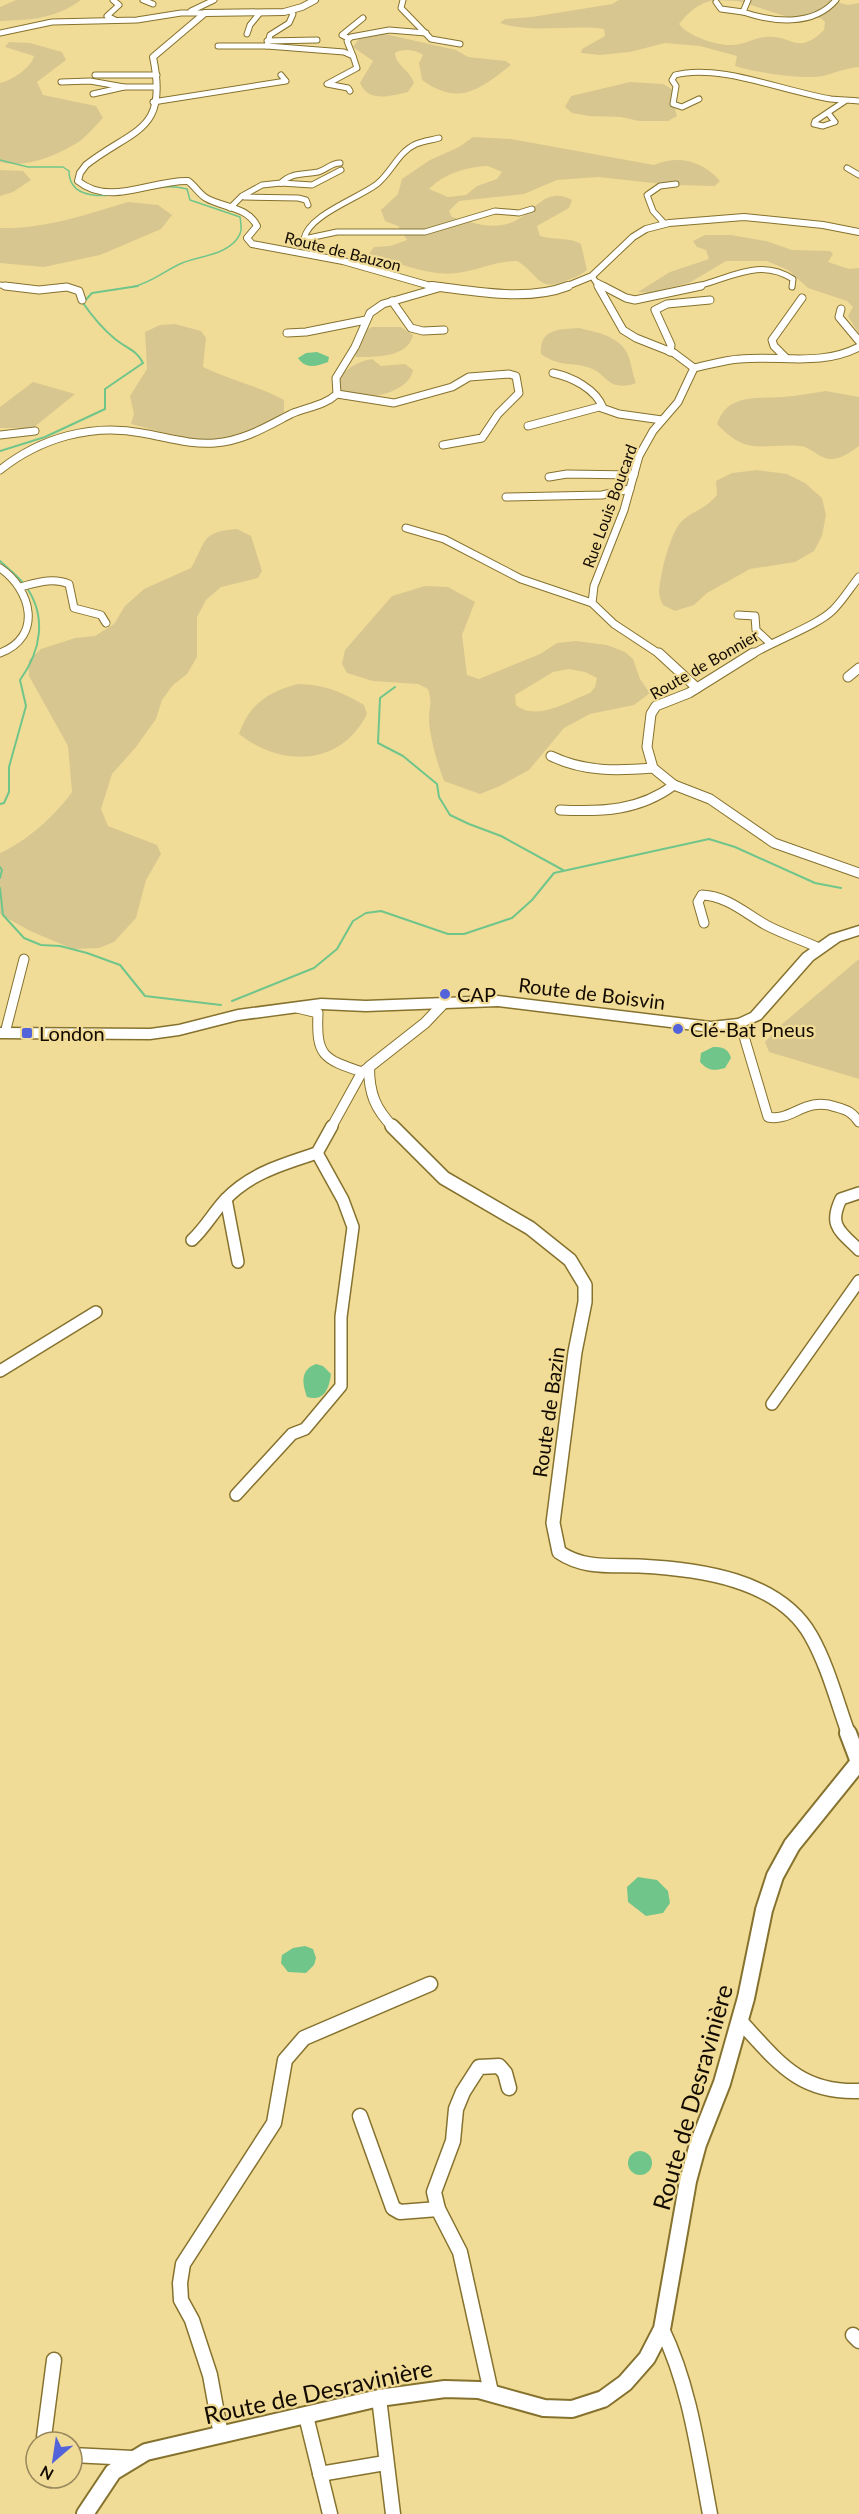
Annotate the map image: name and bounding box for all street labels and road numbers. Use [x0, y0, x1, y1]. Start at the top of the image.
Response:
street label: Route de Bauzon [283, 227, 403, 275]
street label: Rue Louis Boucard [578, 442, 640, 570]
street label: Route de Bonnier [646, 625, 762, 703]
street label: Route de Boisvin [517, 972, 667, 1014]
street label: Route de Bazin [527, 1345, 569, 1479]
street label: Route de Desravinière [646, 1981, 738, 2213]
street label: Route de Desravinière [201, 2353, 435, 2429]

